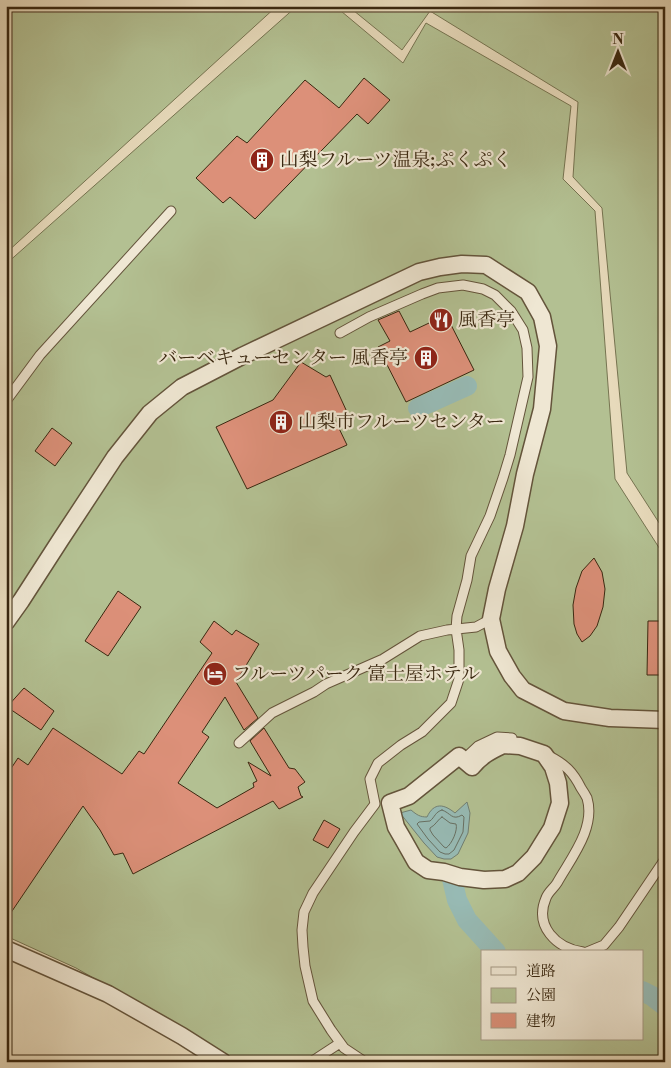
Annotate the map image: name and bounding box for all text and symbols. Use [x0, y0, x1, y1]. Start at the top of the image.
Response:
north arrow [594, 28, 644, 78]
text: N [612, 31, 624, 49]
building icon: 山梨フルーツ温泉;ぷくぷく [249, 147, 275, 173]
place label: 山梨フルーツ温泉;ぷくぷく [280, 148, 512, 172]
restaurant icon: 風香亭 [428, 307, 454, 333]
place label: 風香亭 [458, 308, 515, 332]
building icon: バーベキューセンター 風香亭 [413, 345, 439, 371]
place label: バーベキューセンター 風香亭 [158, 346, 408, 370]
building icon: 山梨市フルーツセンター [268, 409, 294, 435]
place label: 山梨市フルーツセンター [298, 410, 505, 434]
hotel icon: フルーツパーク 富士屋ホテル [202, 661, 228, 687]
place label: フルーツパーク 富士屋ホテル [232, 662, 480, 686]
legend [481, 950, 644, 1040]
text: 道路 [526, 962, 556, 981]
text: 公園 [526, 986, 556, 1005]
text: 建物 [526, 1012, 556, 1031]

